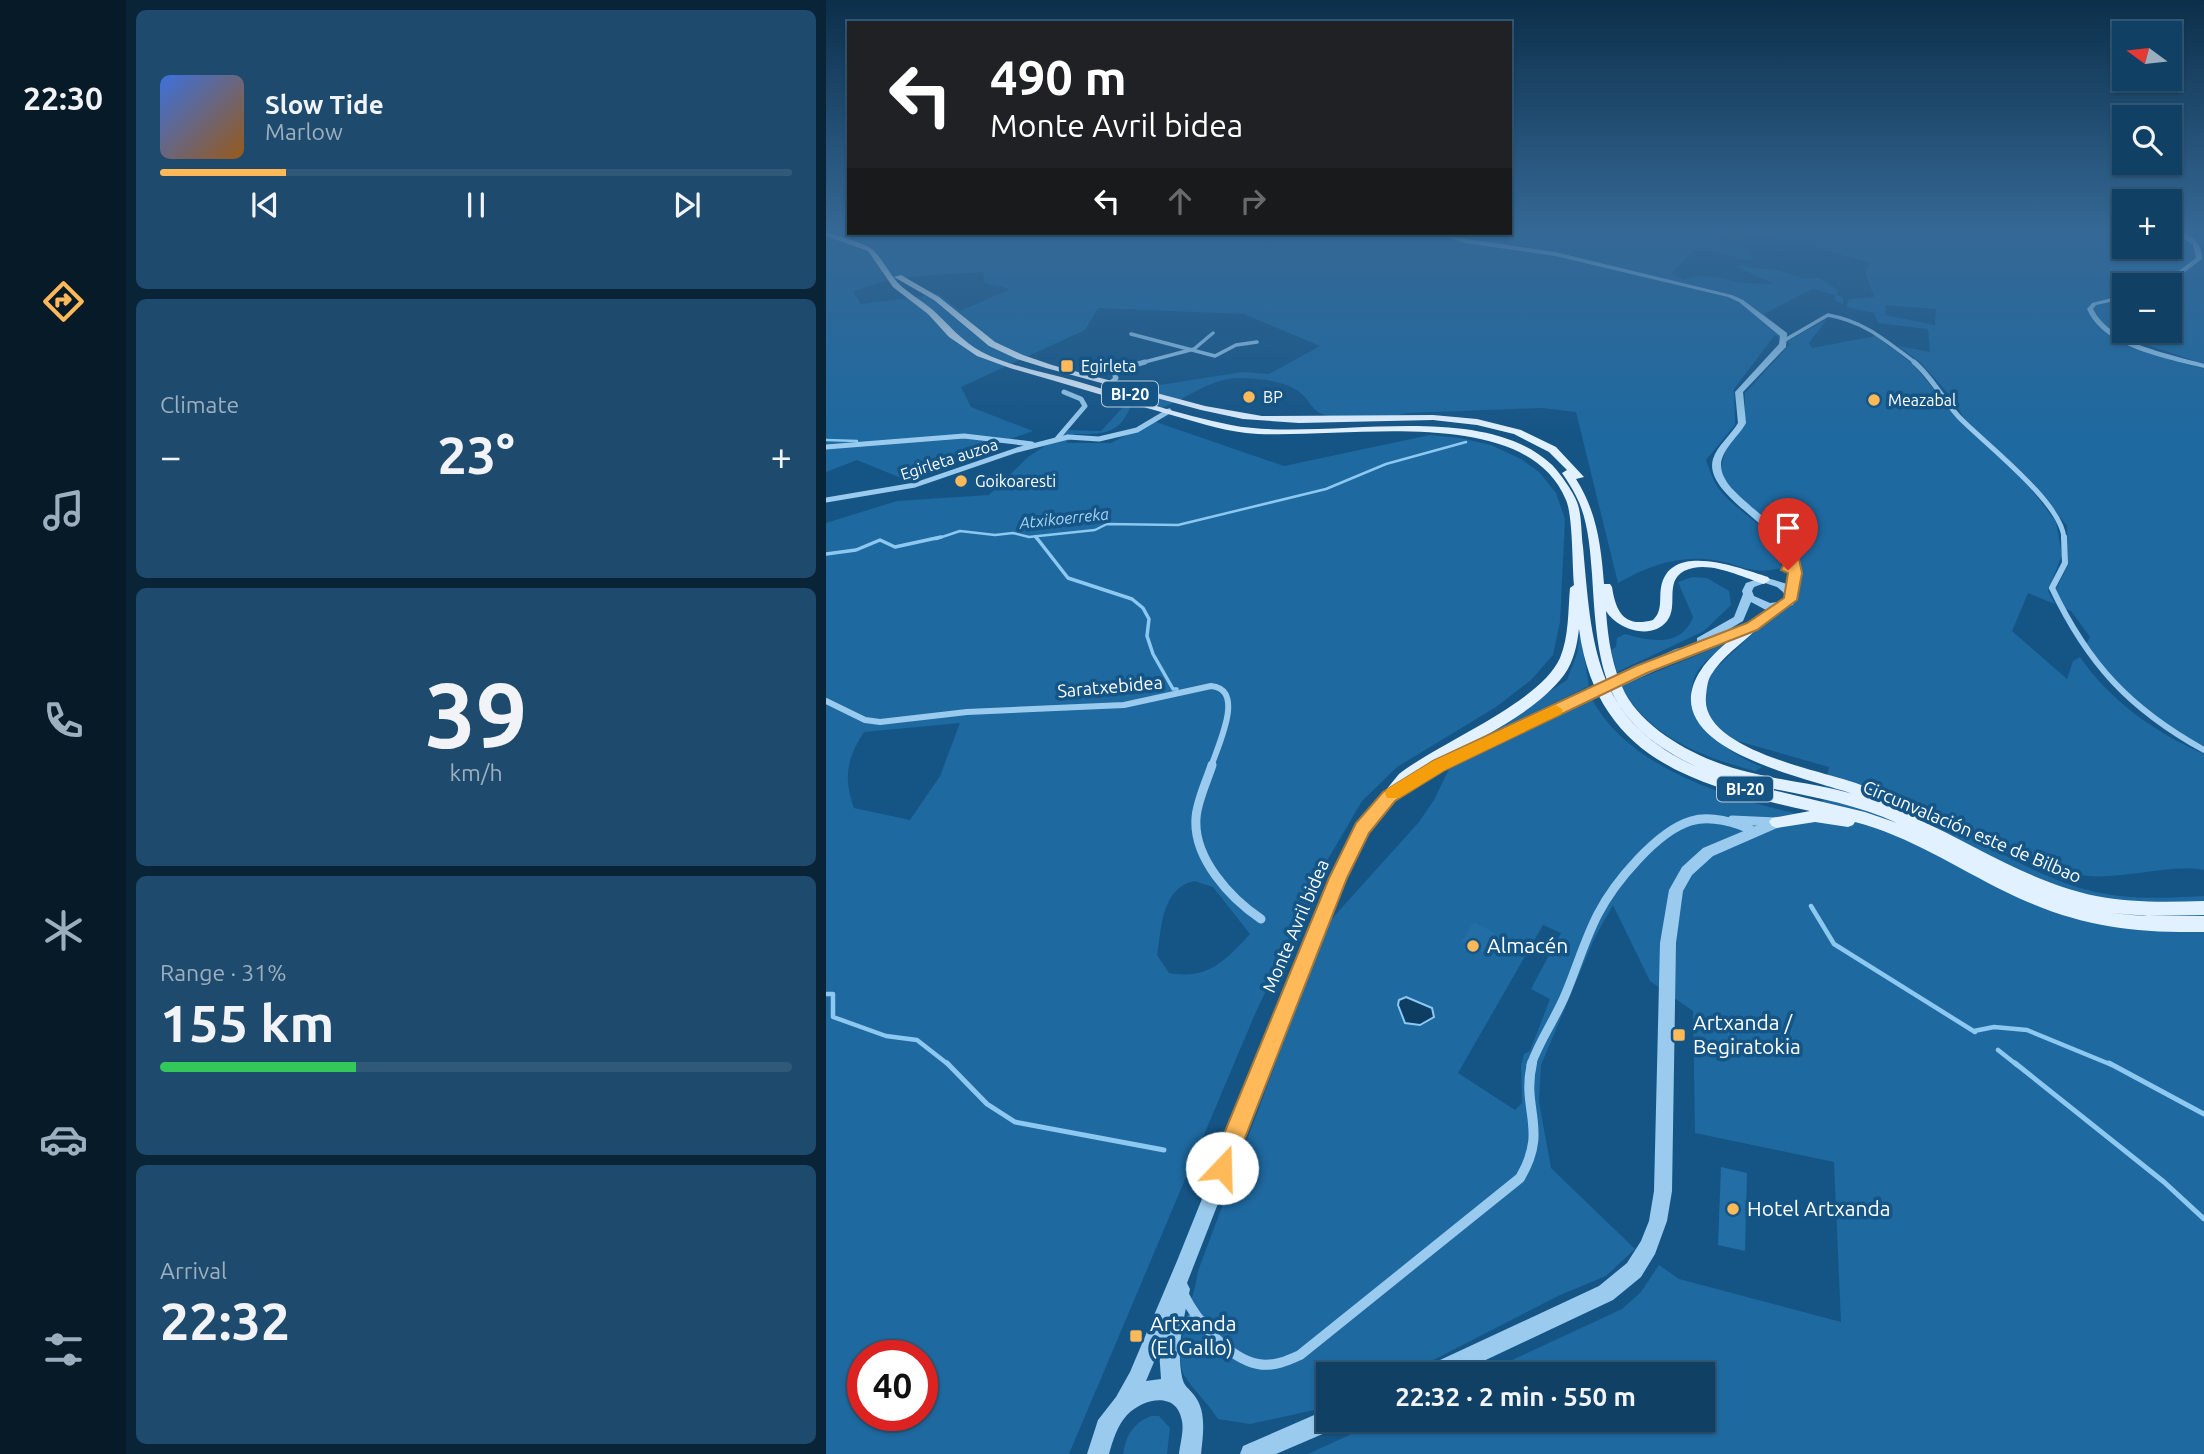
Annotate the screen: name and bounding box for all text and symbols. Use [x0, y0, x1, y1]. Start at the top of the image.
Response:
north arrow [2112, 21, 2182, 91]
map controls [2112, 21, 2182, 343]
icon: left [875, 49, 966, 140]
text: 490 m [990, 49, 1127, 104]
text: 22:30 [23, 80, 103, 116]
text: Slow Tide [265, 90, 384, 119]
button: search [2112, 105, 2182, 175]
text: Monte Avril bidea [990, 107, 1243, 143]
text: Marlow [265, 119, 343, 144]
icon: left [1088, 182, 1126, 220]
icon: ahead [1161, 182, 1199, 220]
icon: right [1234, 182, 1272, 220]
icon: previous [246, 186, 284, 224]
icon: pause [457, 186, 495, 224]
icon: next [668, 186, 706, 224]
button: + [2112, 189, 2182, 259]
button: − [2112, 273, 2182, 343]
icon: directions [39, 277, 88, 326]
place label: Egirleta [1081, 357, 1136, 375]
marker: Egirleta [1059, 358, 1075, 374]
road number: BI-20 [1102, 382, 1158, 406]
place label: BP [1263, 388, 1283, 406]
marker: BP [1241, 389, 1257, 405]
place label: Meazabal [1888, 391, 1956, 409]
text: Climate [160, 392, 239, 417]
marker: Meazabal [1866, 392, 1882, 408]
text: 23° [437, 426, 515, 484]
text: − [160, 435, 181, 477]
text: + [771, 435, 792, 477]
street label: Egirleta auzoa [898, 435, 1000, 483]
place label: Goikoaresti [975, 472, 1056, 490]
marker: Goikoaresti [953, 473, 969, 489]
icon: music [39, 486, 88, 535]
pin [1758, 498, 1818, 570]
water label: Atxikoerreka [1017, 504, 1110, 532]
icon: arrive [1769, 509, 1807, 547]
text: 39 [425, 663, 527, 765]
street label: Saratxebidea [1056, 671, 1163, 701]
icon: phone [39, 696, 88, 745]
text: km/h [449, 760, 503, 785]
road number: BI-20 [1717, 776, 1773, 802]
street label: Circunvalación este de Bilbao [1860, 776, 2084, 886]
street label: Monte Avril bidea [1258, 856, 1332, 995]
icon: climate [39, 906, 88, 955]
place label: Almacén [1487, 933, 1568, 957]
marker: Almacén [1465, 938, 1481, 954]
text: Range · 31% [160, 960, 287, 985]
text: 155 km [160, 994, 334, 1052]
place label: Artxanda / Begiratokia [1693, 1010, 1801, 1058]
marker: Artxanda / Begiratokia [1671, 1027, 1687, 1043]
icon: car [39, 1115, 88, 1164]
position arrow [1185, 1131, 1259, 1205]
place label: Hotel Artxanda [1747, 1196, 1891, 1220]
marker: Hotel Artxanda [1725, 1201, 1741, 1217]
text: Arrival [160, 1258, 227, 1283]
text: 22:32 [160, 1292, 290, 1350]
place label: Artxanda (El Gallo) [1150, 1311, 1237, 1359]
icon: filters [39, 1325, 88, 1374]
marker: Artxanda (El Gallo) [1128, 1328, 1144, 1344]
speed limit sign: 40 [847, 1340, 938, 1431]
text: 22:32 · 2 min · 550 m [1395, 1382, 1636, 1411]

